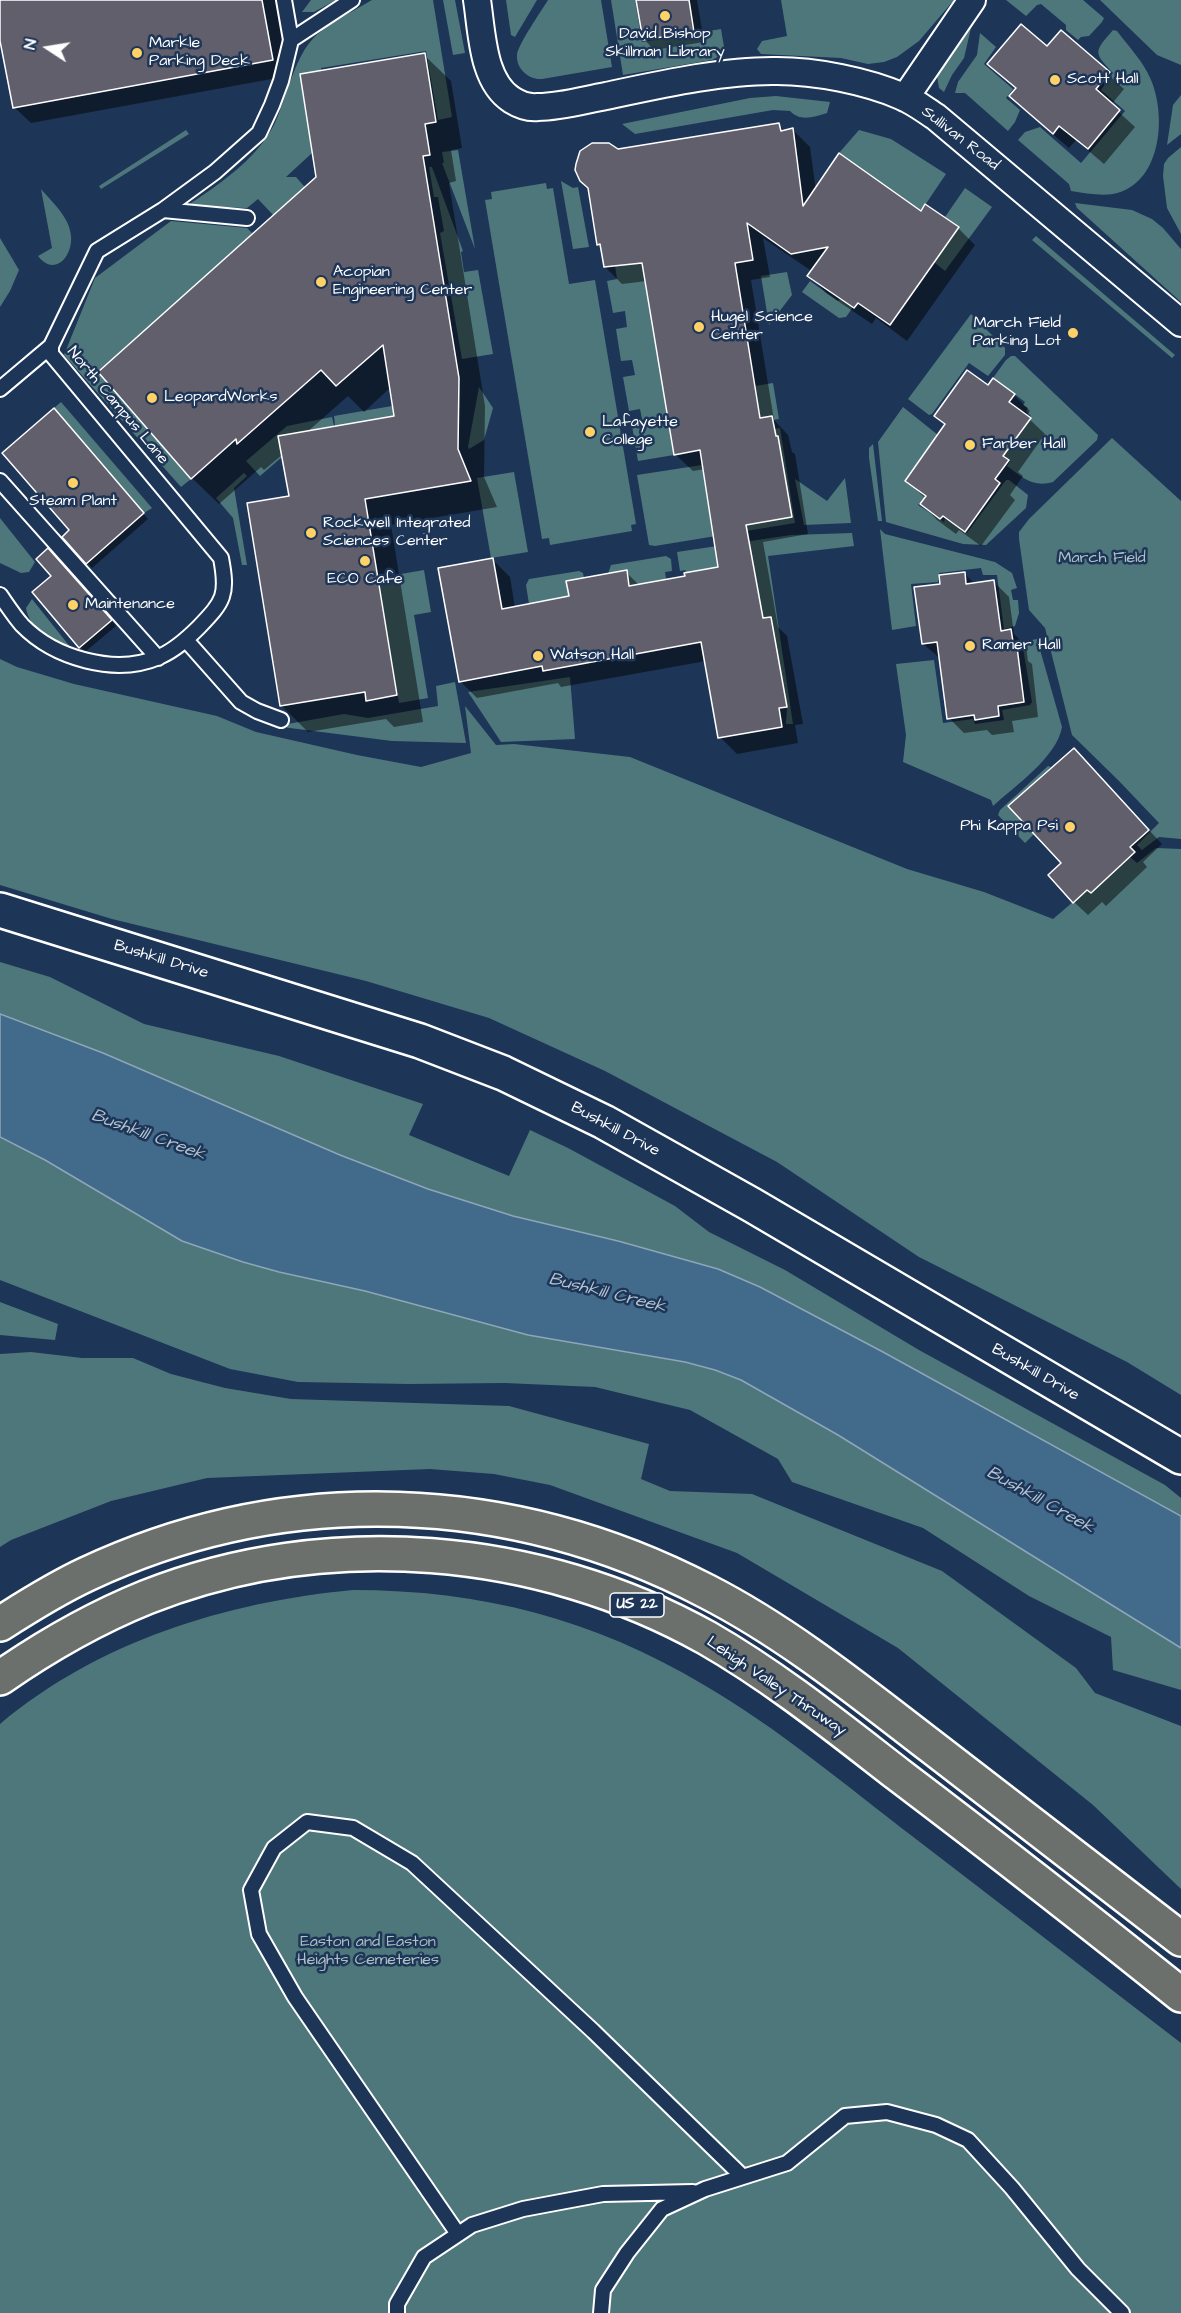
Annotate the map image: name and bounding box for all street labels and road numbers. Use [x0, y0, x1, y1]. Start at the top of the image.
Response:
street label: Sullivan Road [917, 103, 1003, 175]
street label: North Campus Lane [62, 343, 172, 469]
street label: Bushkill Drive [111, 937, 211, 983]
street label: Bushkill Drive [567, 1099, 663, 1161]
street label: Bushkill Drive [988, 1340, 1082, 1406]
road number: US 22 [610, 1593, 664, 1617]
street label: Lehigh Valley Thruway [702, 1633, 850, 1741]

